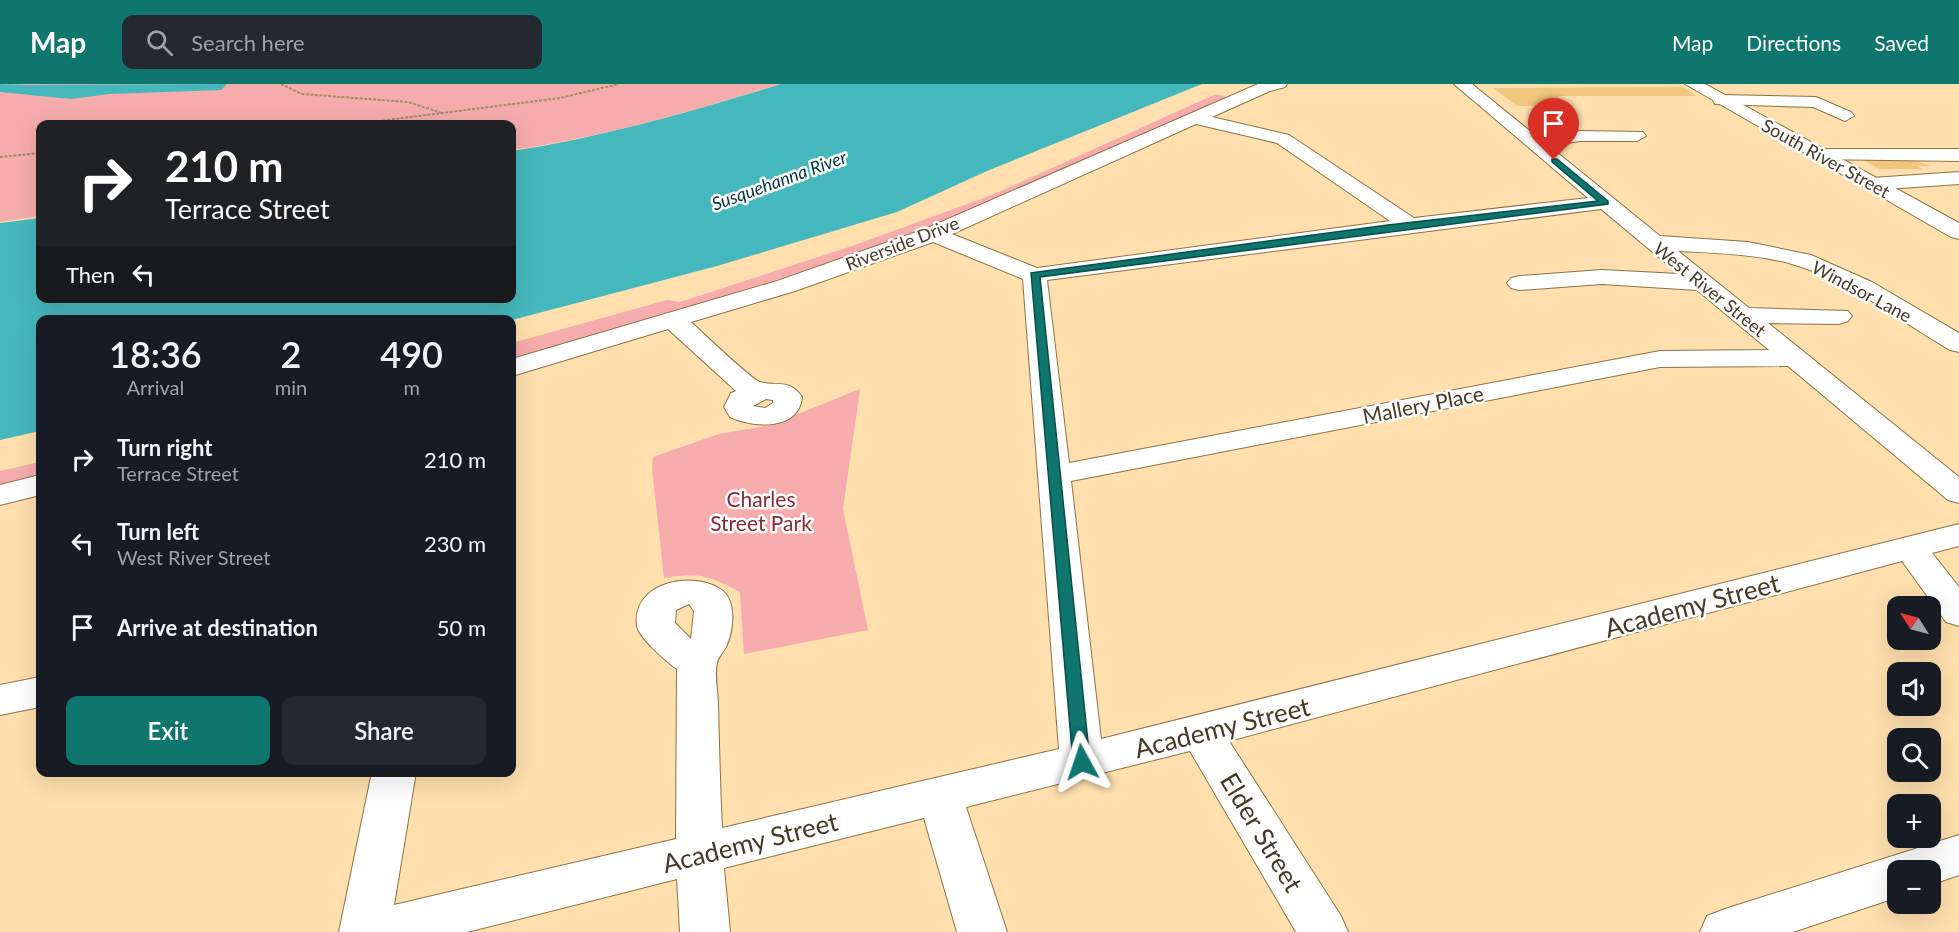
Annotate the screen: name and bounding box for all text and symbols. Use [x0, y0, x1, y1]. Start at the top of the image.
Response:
search box [122, 15, 542, 69]
text: Map [30, 25, 86, 59]
icon: search [143, 26, 176, 59]
text: Search here [191, 29, 305, 56]
text: Map [1672, 30, 1713, 55]
text: Directions [1746, 30, 1841, 55]
text: Saved [1874, 30, 1929, 55]
pin [1528, 98, 1579, 160]
icon: arrive [1537, 107, 1570, 140]
street label: South River Street [1758, 114, 1894, 203]
text: 210 m [165, 141, 283, 191]
icon: right [66, 144, 144, 222]
water label: Susquehanna River [709, 145, 850, 215]
text: Terrace Street [165, 192, 330, 225]
street label: Riverside Drive [842, 211, 962, 275]
street label: West River Street [1649, 237, 1771, 341]
street label: Windsor Lane [1808, 256, 1916, 326]
icon: left [127, 258, 160, 291]
text: Then [66, 261, 115, 288]
text: 18:36 [109, 332, 202, 376]
text: 2 [281, 332, 301, 376]
text: 490 [380, 332, 443, 376]
text: Arrival [127, 375, 184, 399]
text: min [275, 375, 307, 399]
text: m [403, 375, 420, 399]
street label: Mallery Place [1360, 380, 1486, 428]
text: Turn right [117, 434, 212, 461]
icon: right [66, 443, 99, 476]
text: 210 m [424, 446, 486, 473]
text: Terrace Street [117, 461, 239, 485]
park label: Charles Street Park [710, 486, 812, 535]
text: Turn left [117, 518, 199, 545]
icon: left [66, 527, 99, 560]
text: 230 m [424, 530, 486, 557]
text: West River Street [117, 545, 271, 569]
street label: Academy Street [1601, 566, 1784, 644]
north arrow [1887, 596, 1941, 650]
map controls [1887, 596, 1941, 914]
icon: arrive [66, 611, 99, 644]
text: Arrive at destination [117, 614, 318, 641]
text: 50 m [437, 614, 486, 641]
button: sound [1887, 662, 1941, 716]
street label: Academy Street [1131, 690, 1314, 764]
button: Exit [66, 696, 270, 765]
button: Share [282, 696, 486, 765]
button: search [1887, 728, 1941, 782]
position arrow [1050, 730, 1114, 794]
street label: Elder Street [1214, 767, 1310, 898]
button: + [1887, 794, 1941, 848]
street label: Academy Street [659, 805, 842, 879]
button: − [1887, 860, 1941, 914]

